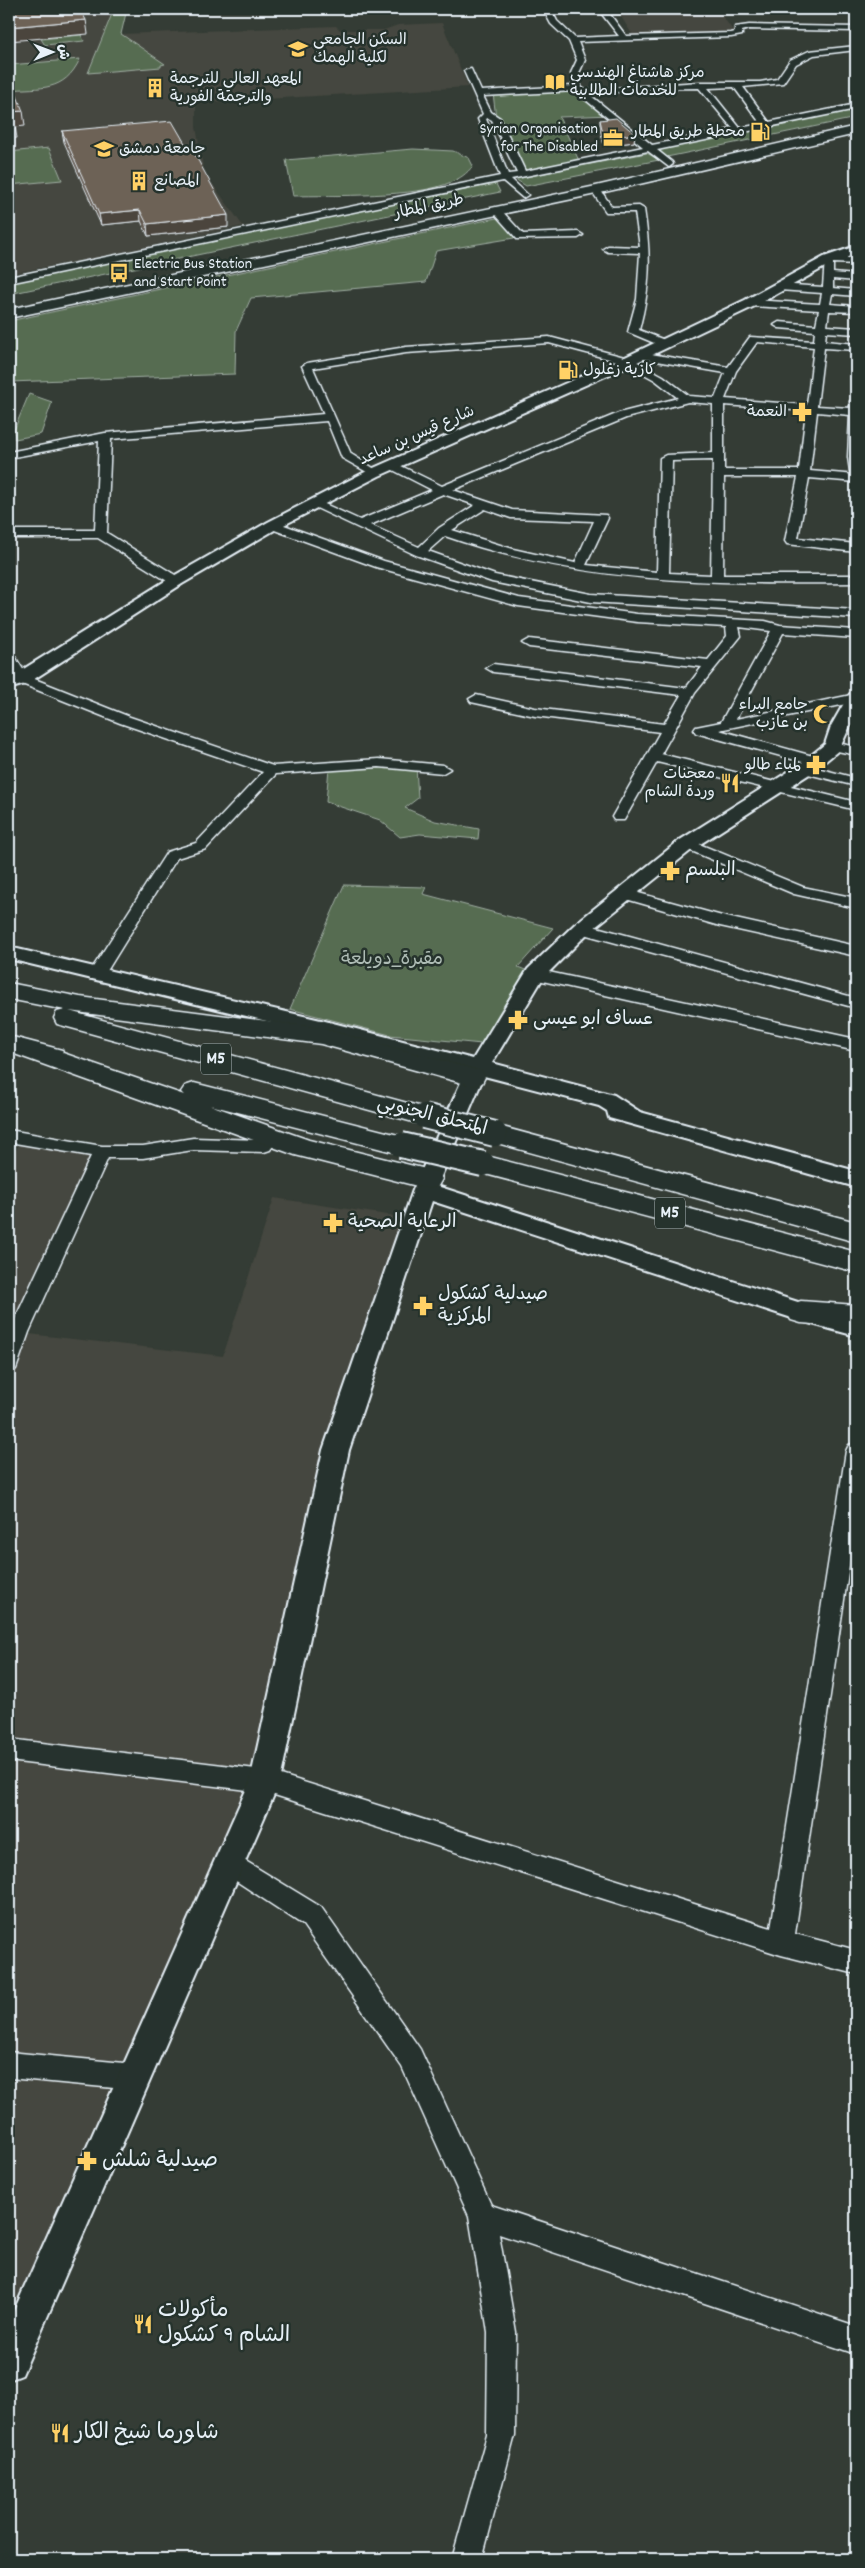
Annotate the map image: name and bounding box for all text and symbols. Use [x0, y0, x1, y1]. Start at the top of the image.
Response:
north arrow [28, 28, 78, 78]
place label: السكن الجامعي لكلية الهمك [313, 29, 407, 70]
school or university icon: السكن الجامعي لكلية الهمك [287, 38, 309, 60]
text: ش [53, 44, 73, 60]
place label: مركز هاشتاغ الهندسي للخدمات الطلابية [570, 62, 705, 103]
place label: المعهد العالي للترجمة والترجمة الفورية [170, 68, 302, 109]
library icon: مركز هاشتاغ الهندسي للخدمات الطلابية [544, 71, 566, 93]
building icon: المعهد العالي للترجمة والترجمة الفورية [144, 77, 166, 99]
place label: Syrian Organisation for The Disabled [480, 118, 598, 159]
place label: محطة طريق المطار [630, 121, 745, 144]
fuel station icon: محطة طريق المطار [749, 121, 771, 143]
office icon: Syrian Organisation for The Disabled [602, 127, 624, 149]
school or university icon: جامعة دمشق [93, 138, 115, 160]
place label: جامعة دمشق [119, 138, 206, 161]
building icon: المصانع [128, 170, 150, 192]
place label: المصانع [154, 170, 199, 193]
street label: طريق المطار [390, 188, 466, 226]
place label: Electric Bus Station and Start Point [134, 253, 252, 294]
bus stop icon: Electric Bus Station and Start Point [108, 262, 130, 284]
fuel station icon: كازية زغلول [557, 359, 579, 381]
place label: كازية زغلول [583, 359, 656, 382]
street label: شارع قيس بن ساعد [355, 400, 479, 472]
place label: النعمة [747, 401, 787, 424]
pharmacy icon: النعمة [791, 401, 813, 423]
place label: جامع البراء بن عازب [739, 694, 808, 735]
mosque icon: جامع البراء بن عازب [812, 703, 834, 725]
place label: لمياء طالو [744, 754, 801, 777]
pharmacy icon: لمياء طالو [805, 754, 827, 776]
place label: معجنات وردة الشام [645, 763, 715, 804]
restaurant icon: معجنات وردة الشام [719, 772, 741, 794]
place label: البلسم [685, 858, 736, 885]
pharmacy icon: البلسم [659, 860, 681, 882]
park label: مقبرة_دويلعة [341, 947, 443, 974]
place label: عساف ابو عيسى [533, 1007, 653, 1034]
pharmacy icon: عساف ابو عيسى [507, 1009, 529, 1031]
road number: M5 [201, 1044, 231, 1074]
street label: المتحلق الجنوبي [374, 1090, 490, 1144]
road number: M5 [655, 1198, 685, 1228]
place label: الرعاية الصحية [348, 1210, 457, 1237]
pharmacy icon: الرعاية الصحية [322, 1212, 344, 1234]
place label: صيدلية كشكول المركزية [438, 1282, 548, 1331]
pharmacy icon: صيدلية كشكول المركزية [412, 1295, 434, 1317]
place label: صيدلية شلش [102, 2146, 218, 2177]
pharmacy icon: صيدلية شلش [76, 2150, 98, 2172]
place label: مأكولات الشام 9 كشكول [158, 2295, 290, 2352]
restaurant icon: مأكولات الشام 9 كشكول [132, 2313, 154, 2335]
place label: شاورما شيخ الكار [73, 2418, 219, 2449]
restaurant icon: شاورما شيخ الكار [49, 2422, 71, 2444]

